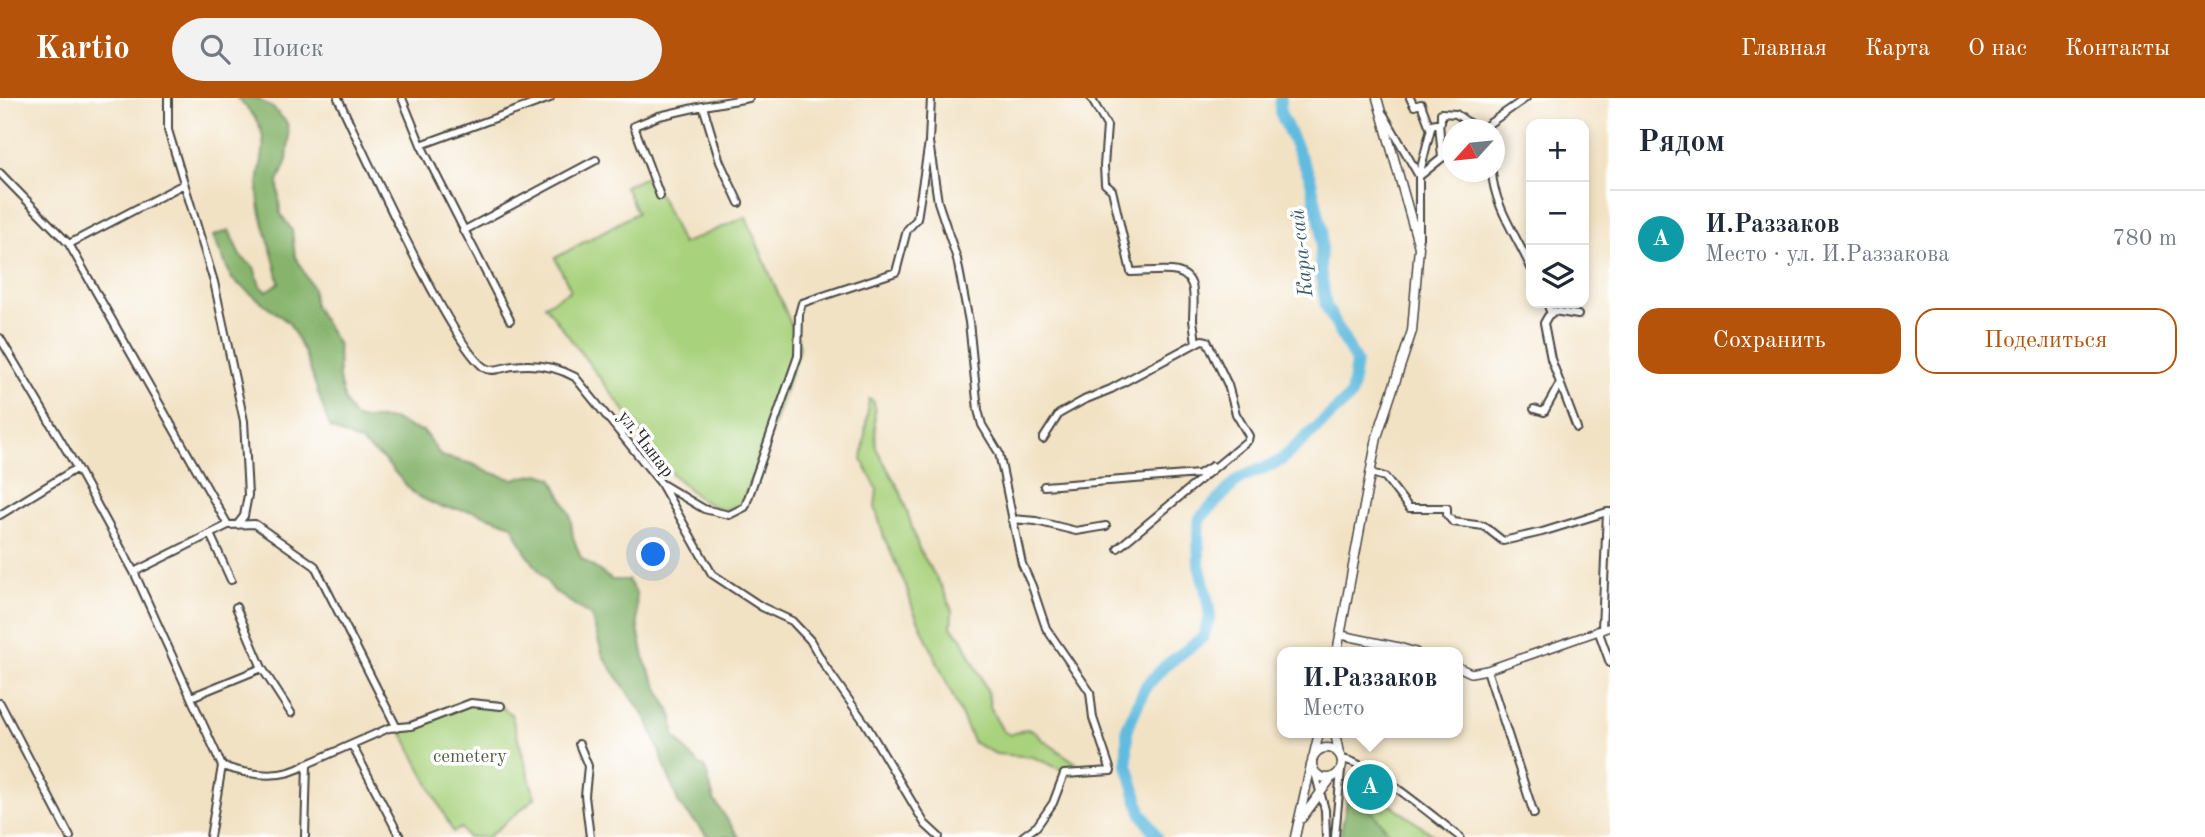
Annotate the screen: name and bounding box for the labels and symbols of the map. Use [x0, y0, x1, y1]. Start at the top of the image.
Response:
north arrow [1442, 119, 1505, 182]
water label: Кара-сай [1287, 208, 1318, 299]
street label: ул.Чынар [613, 408, 677, 482]
your location [636, 537, 670, 571]
park label: cemetery [433, 748, 507, 767]
pin: A [1347, 761, 1393, 813]

